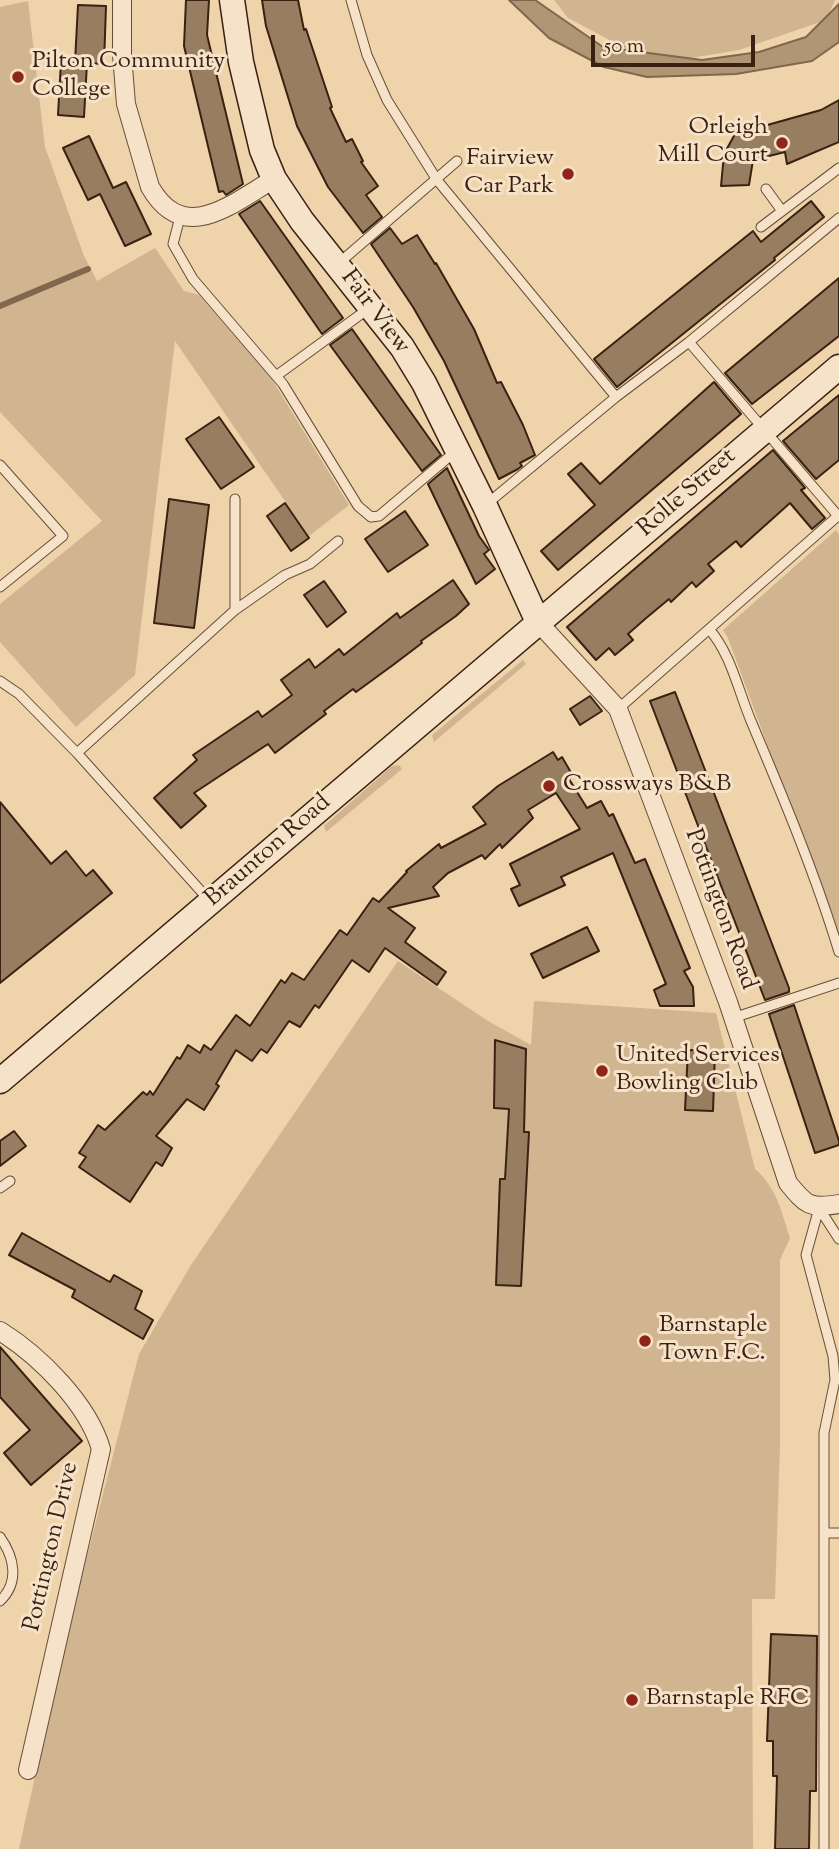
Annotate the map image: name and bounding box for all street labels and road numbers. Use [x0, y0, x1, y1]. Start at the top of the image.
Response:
street label: Fair View [333, 265, 415, 361]
street label: Rolle Street [633, 443, 743, 545]
street label: Braunton Road [200, 790, 338, 914]
street label: Pottington Road [677, 826, 761, 994]
street label: Pottington Drive [20, 1460, 86, 1634]

